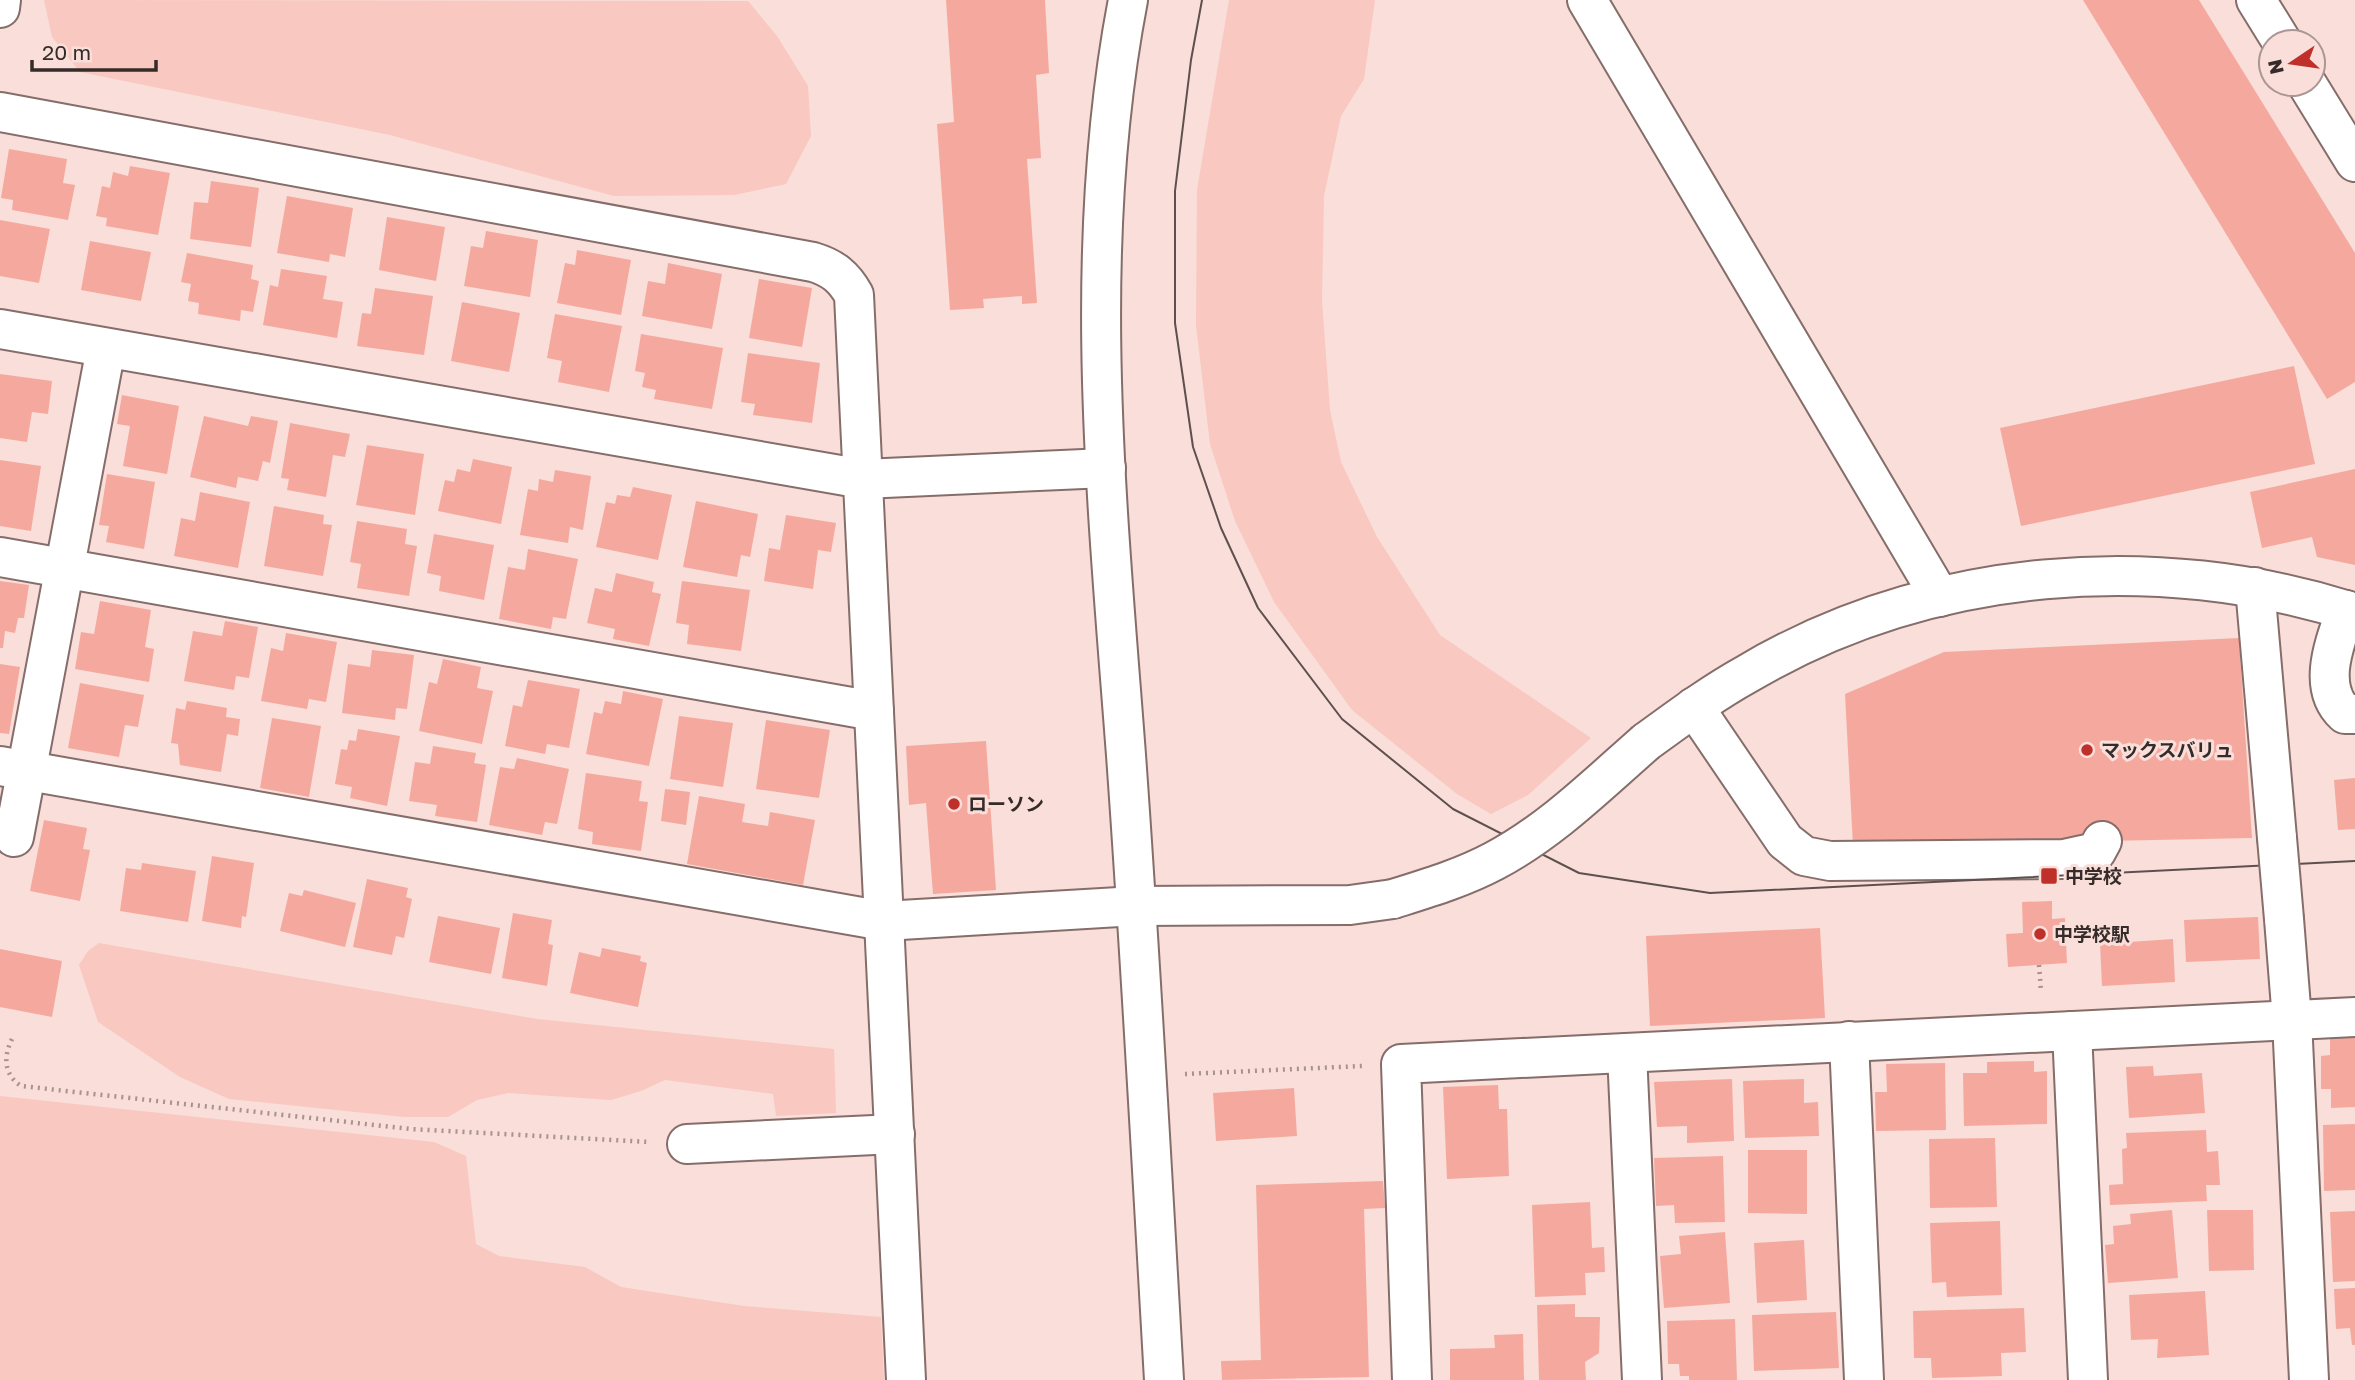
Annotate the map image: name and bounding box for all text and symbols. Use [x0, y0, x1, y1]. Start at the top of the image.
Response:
scale bar [32, 28, 156, 72]
north arrow [2257, 28, 2327, 98]
text: 20 m [42, 39, 91, 65]
text: N [2262, 57, 2288, 77]
place label: マックスバリュ [2101, 738, 2233, 761]
marker: マックスバリュ [2079, 742, 2095, 758]
place label: ローソン [968, 792, 1044, 815]
marker: ローソン [946, 796, 962, 812]
place label: 中学校 [2065, 864, 2122, 887]
marker: 中学校 [2039, 866, 2059, 886]
place label: 中学校駅 [2054, 922, 2130, 945]
marker: 中学校駅 [2032, 926, 2048, 942]

